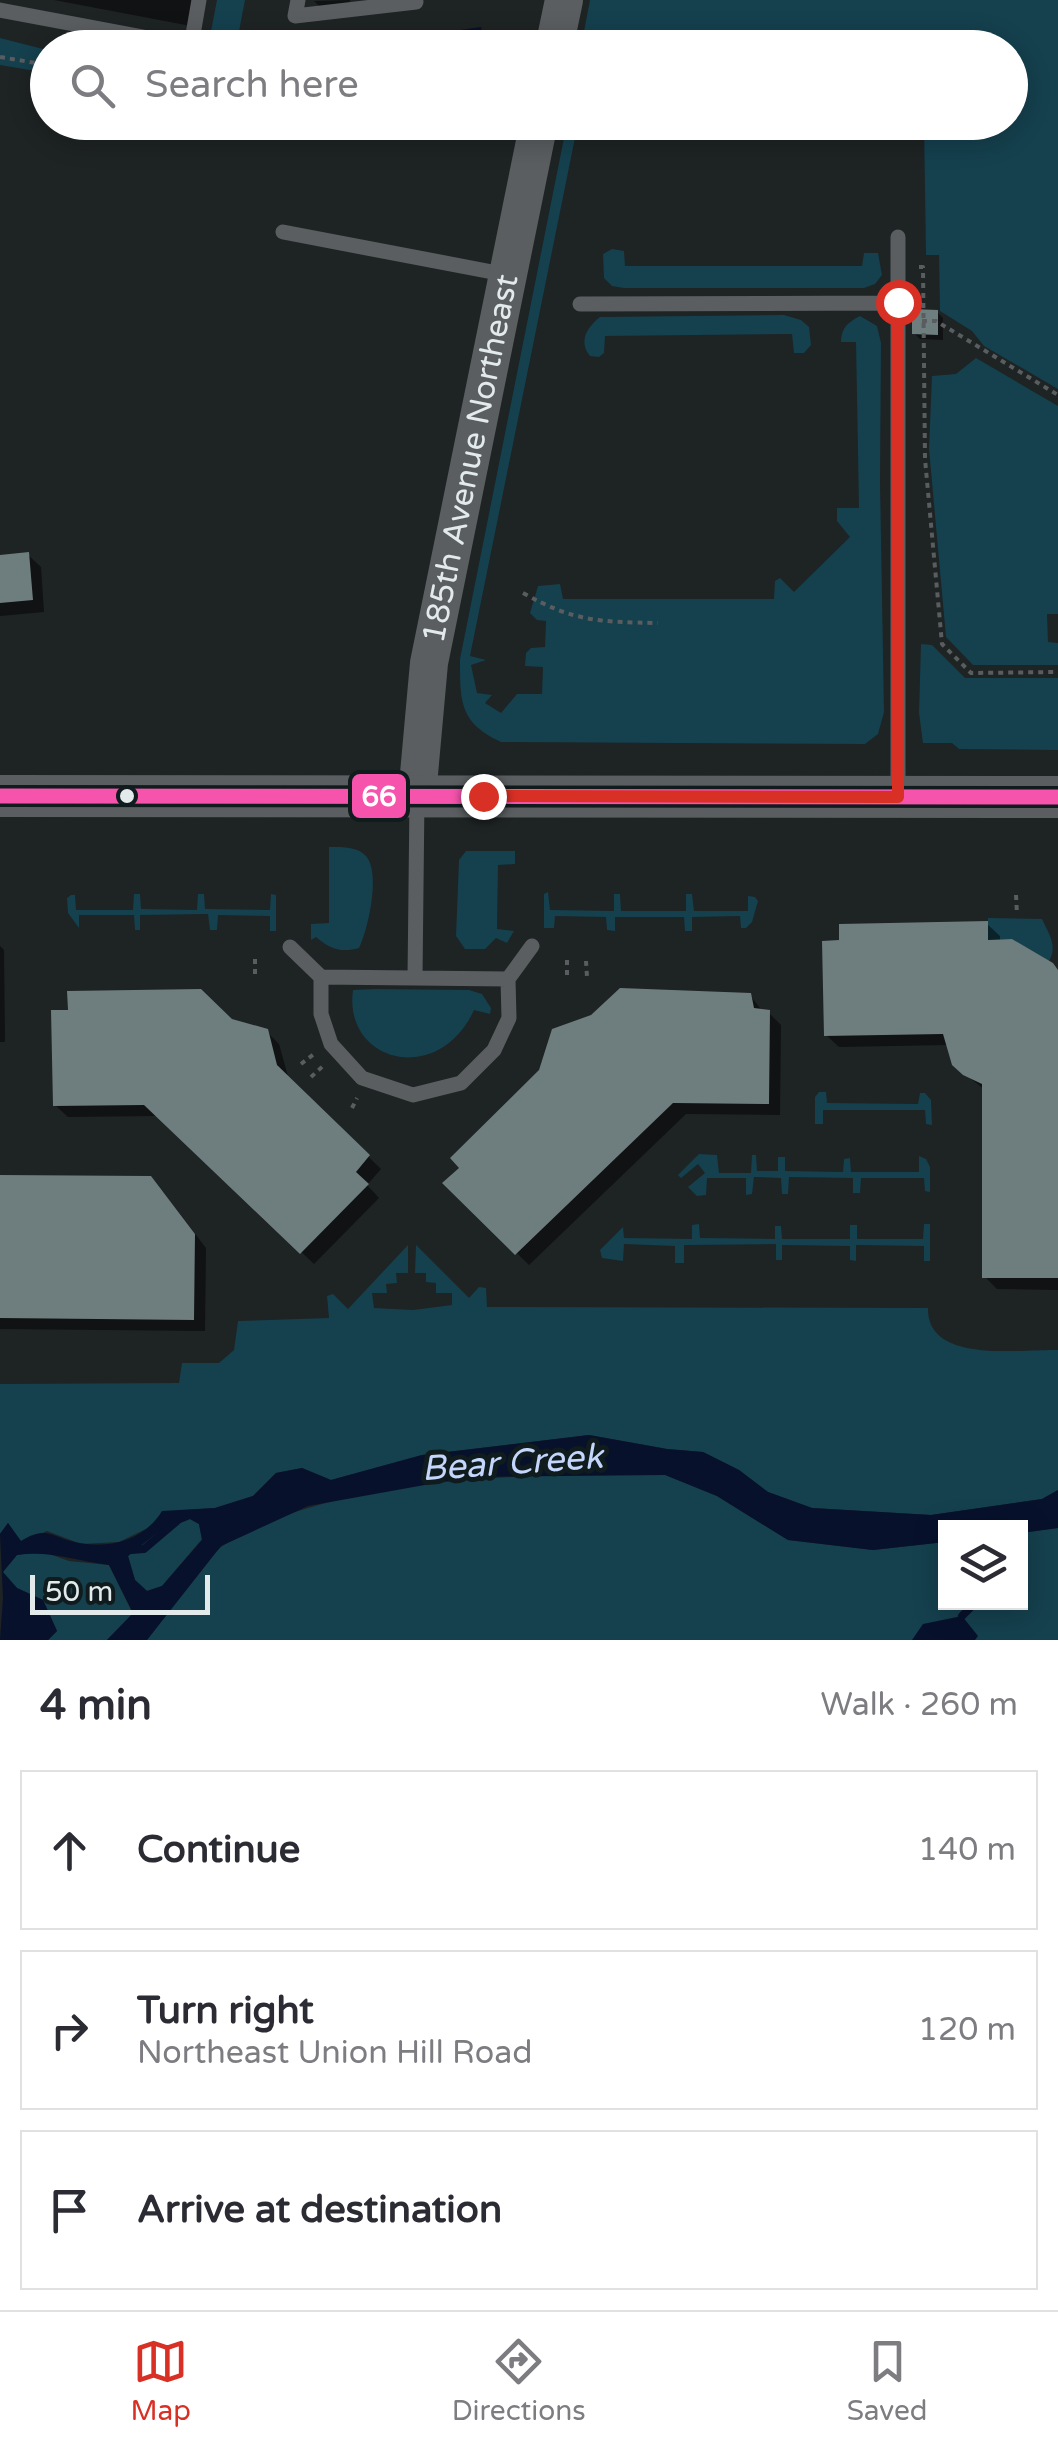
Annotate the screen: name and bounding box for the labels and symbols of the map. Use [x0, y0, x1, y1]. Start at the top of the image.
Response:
street label: 185th Avenue Northeast [414, 271, 527, 647]
route start [876, 280, 922, 326]
line badge: 66 [350, 772, 408, 820]
route end [461, 774, 507, 820]
text: 66 [361, 780, 397, 814]
unlabelled marker [117, 786, 137, 806]
water label: Bear Creek [420, 1436, 607, 1490]
scale bar [30, 1570, 210, 1614]

